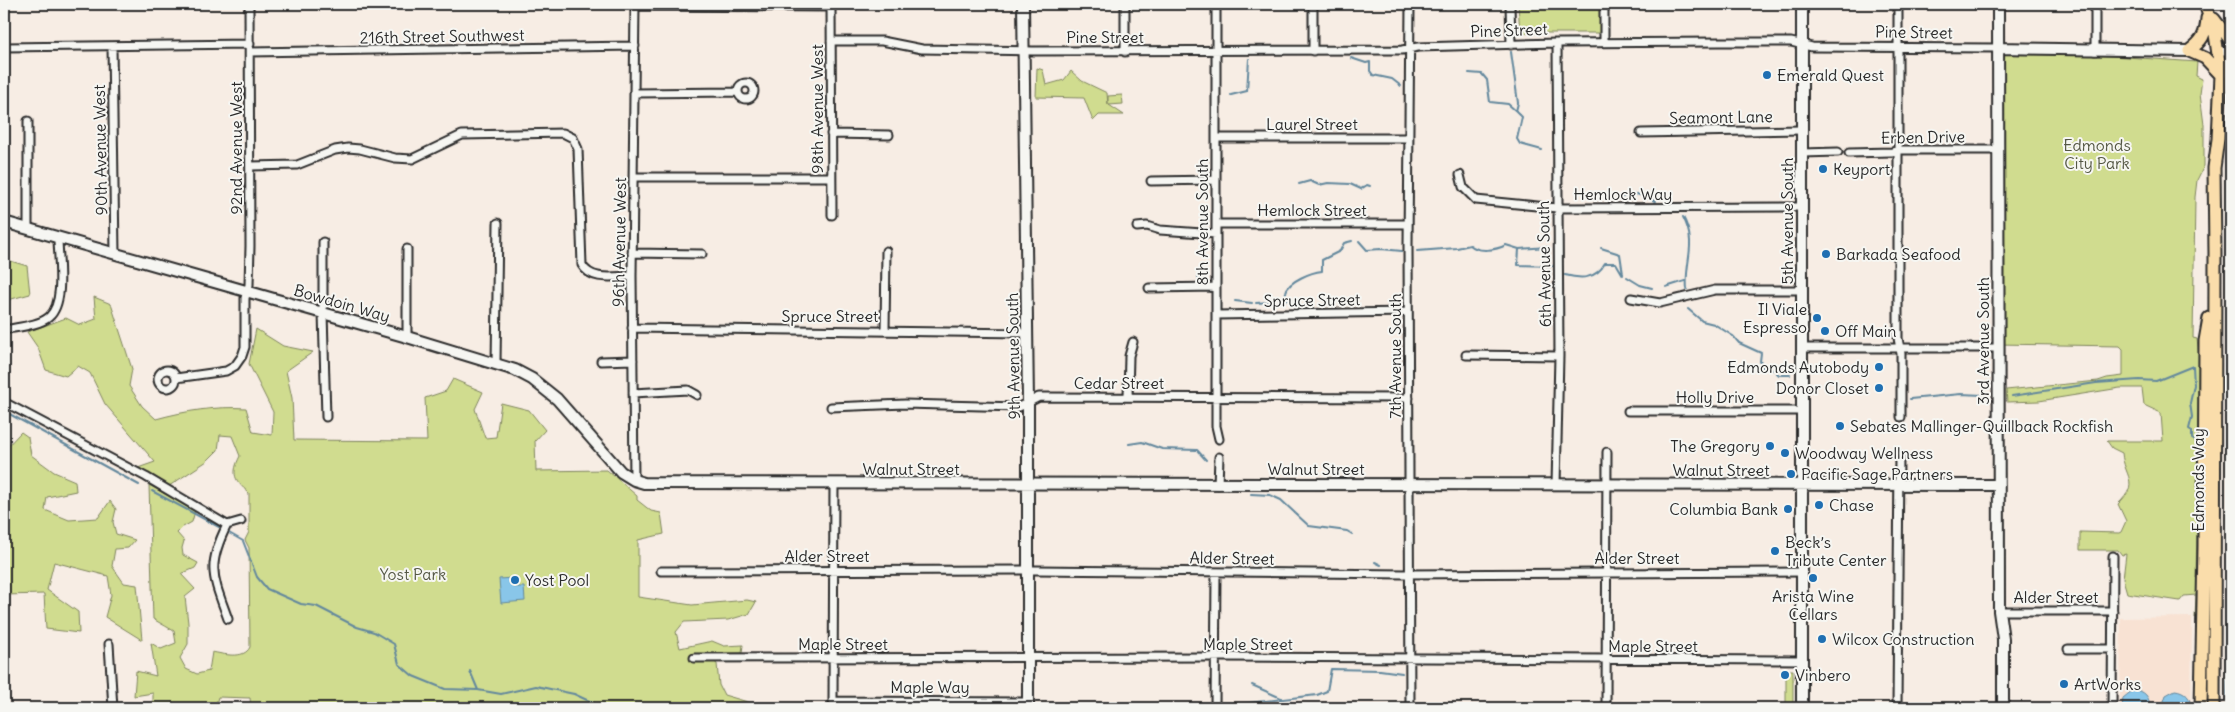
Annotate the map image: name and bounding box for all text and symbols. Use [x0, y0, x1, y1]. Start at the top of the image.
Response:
street label: Pine Street [1470, 19, 1549, 41]
street label: Pine Street [1875, 21, 1954, 43]
street label: 216th Street Southwest [359, 25, 525, 47]
street label: Pine Street [1066, 27, 1144, 47]
street label: 98th Avenue West [807, 44, 827, 174]
place label: Emerald Quest [1777, 65, 1884, 85]
marker: Emerald Quest [1761, 69, 1773, 81]
street label: 92nd Avenue West [226, 81, 246, 215]
street label: 90th Avenue West [89, 84, 111, 216]
street label: Seamont Lane [1669, 106, 1773, 128]
street label: Laurel Street [1266, 114, 1358, 134]
street label: Erben Drive [1881, 126, 1965, 148]
park label: Edmonds City Park [2063, 135, 2131, 173]
street label: 5th Avenue South [1777, 158, 1797, 284]
street label: 8th Avenue South [1192, 159, 1212, 285]
place label: Keyport [1833, 159, 1891, 179]
marker: Keyport [1817, 163, 1829, 175]
street label: 96th Avenue West [608, 176, 630, 307]
street label: Hemlock Way [1574, 184, 1672, 204]
street label: Hemlock Street [1257, 200, 1367, 220]
street label: 6th Avenue South [1533, 200, 1555, 328]
place label: Barkada Seafood [1836, 244, 1961, 264]
marker: Barkada Seafood [1820, 248, 1832, 260]
street label: 3rd Avenue South [1973, 277, 1993, 405]
street label: Bowdoin Way [292, 280, 392, 326]
street label: Spruce Street [1263, 289, 1361, 311]
street label: 9th Avenue South [1002, 292, 1024, 420]
street label: 7th Avenue South [1385, 293, 1405, 419]
place label: Il Viale Espresso [1743, 299, 1807, 337]
street label: Spruce Street [782, 306, 879, 326]
marker: Il Viale Espresso [1811, 312, 1823, 324]
place label: Off Main [1835, 321, 1897, 341]
marker: Off Main [1819, 325, 1831, 337]
place label: Edmonds Autobody [1727, 357, 1869, 377]
marker: Edmonds Autobody [1873, 361, 1885, 373]
street label: Cedar Street [1074, 373, 1165, 393]
place label: Donor Closet [1776, 378, 1870, 398]
marker: Donor Closet [1873, 382, 1885, 394]
street label: Holly Drive [1676, 387, 1754, 407]
place label: Sebates Mallinger-Quillback Rockfish [1850, 416, 2113, 436]
marker: Sebates Mallinger-Quillback Rockfish [1834, 420, 1846, 432]
street label: Edmonds Way [2188, 428, 2208, 532]
place label: The Gregory [1670, 436, 1760, 456]
marker: The Gregory [1764, 440, 1776, 452]
place label: Woodway Wellness [1795, 443, 1933, 463]
marker: Woodway Wellness [1779, 447, 1791, 459]
street label: Walnut Street [862, 459, 960, 479]
street label: Walnut Street [1267, 459, 1365, 479]
street label: Walnut Street [1672, 460, 1770, 480]
place label: Pacific Sage Partners [1801, 464, 1953, 484]
marker: Pacific Sage Partners [1785, 468, 1797, 480]
place label: Chase [1829, 495, 1874, 515]
place label: Columbia Bank [1669, 499, 1778, 519]
marker: Chase [1813, 499, 1825, 511]
marker: Columbia Bank [1782, 503, 1794, 515]
place label: Beck’s Tribute Center [1785, 532, 1887, 570]
marker: Beck’s Tribute Center [1769, 545, 1781, 557]
street label: Alder Street [785, 546, 870, 566]
street label: Alder Street [1189, 547, 1275, 569]
street label: Alder Street [1595, 548, 1680, 568]
park label: Yost Park [380, 564, 446, 584]
place label: Yost Pool [525, 570, 589, 590]
marker: Arista Wine Cellars [1807, 572, 1819, 584]
marker: Yost Pool [509, 574, 521, 586]
place label: Arista Wine Cellars [1772, 586, 1854, 624]
street label: Alder Street [2014, 587, 2099, 607]
place label: Wilcox Construction [1832, 629, 1975, 649]
marker: Wilcox Construction [1816, 633, 1828, 645]
street label: Maple Street [798, 634, 889, 654]
street label: Maple Street [1203, 634, 1294, 654]
street label: Maple Street [1608, 636, 1699, 656]
place label: Vinbero [1795, 665, 1851, 685]
marker: Vinbero [1779, 669, 1791, 681]
place label: ArtWorks [2074, 674, 2141, 694]
street label: Maple Way [890, 677, 970, 697]
marker: ArtWorks [2058, 678, 2070, 690]

